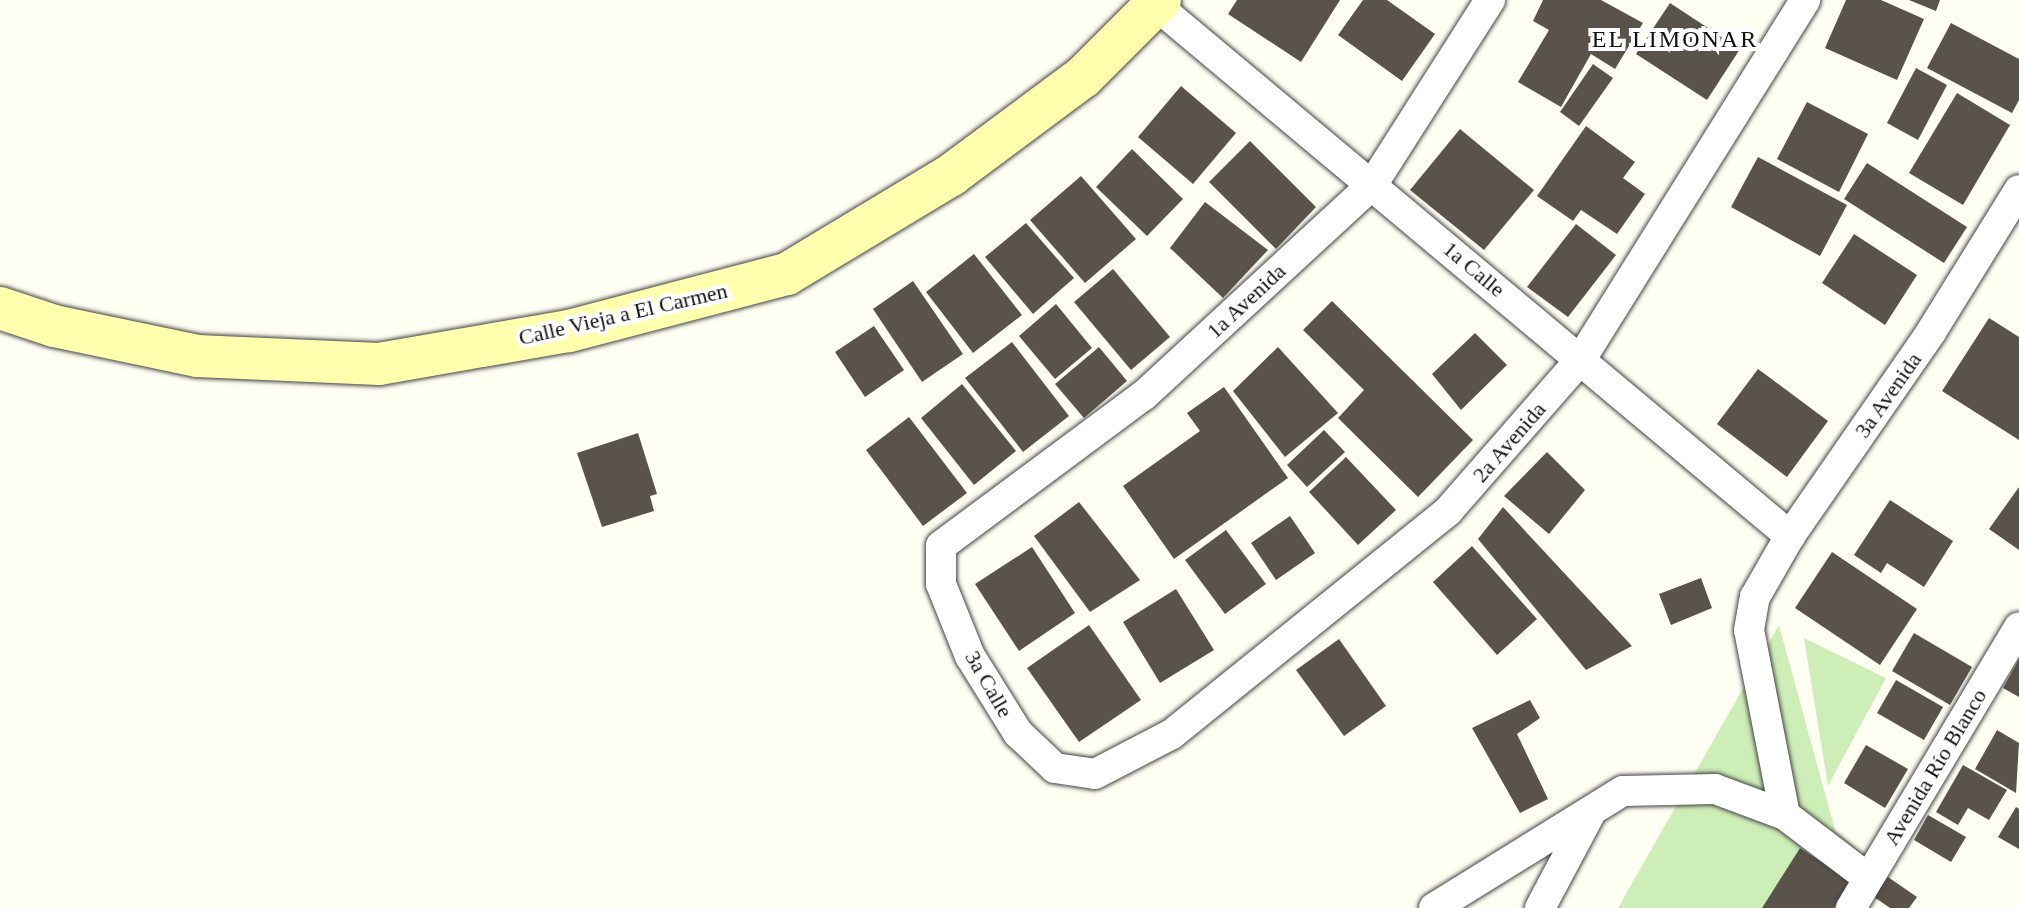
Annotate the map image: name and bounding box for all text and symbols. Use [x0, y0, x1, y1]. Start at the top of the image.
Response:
district label: EL LIMONAR [1591, 26, 1759, 54]
street label: 1a Calle [1438, 236, 1510, 302]
street label: 1a Avenida [1201, 258, 1291, 344]
street label: Calle Vieja a El Carmen [516, 277, 730, 351]
street label: 3a Avenida [1849, 347, 1927, 443]
street label: 2a Avenida [1467, 396, 1551, 488]
street label: 3a Calle [959, 646, 1019, 722]
street label: Avenida Río Blanco [1878, 684, 1992, 850]

